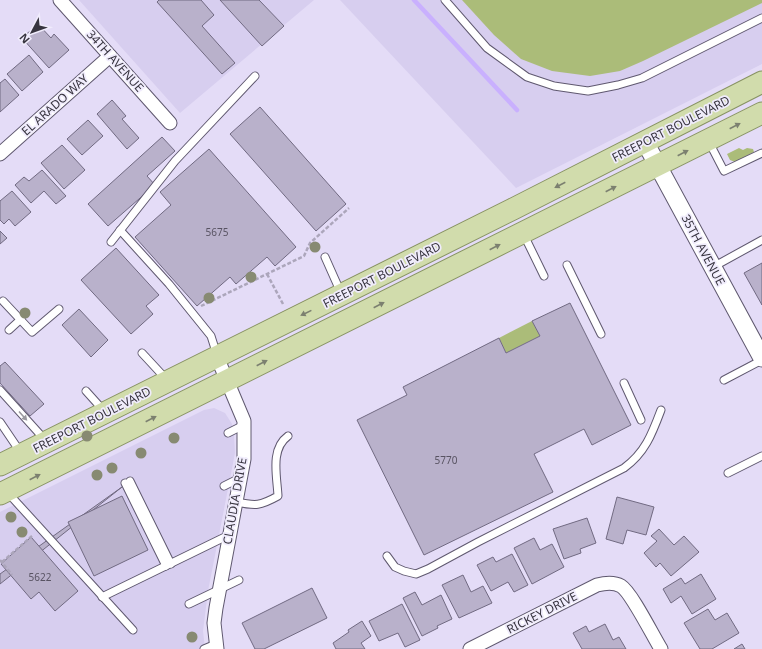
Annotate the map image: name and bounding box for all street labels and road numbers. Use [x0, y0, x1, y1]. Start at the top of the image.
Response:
street label: 34TH AVENUE [83, 26, 148, 95]
street label: EL ARADO WAY [18, 70, 92, 139]
street label: FREEPORT BOULEVARD [609, 91, 733, 166]
street label: 35TH AVENUE [678, 211, 729, 288]
street label: FREEPORT BOULEVARD [320, 237, 444, 312]
street label: FREEPORT BOULEVARD [30, 382, 154, 457]
street label: CLAUDIA DRIVE [218, 456, 251, 546]
street label: RICKEY DRIVE [503, 587, 580, 638]

